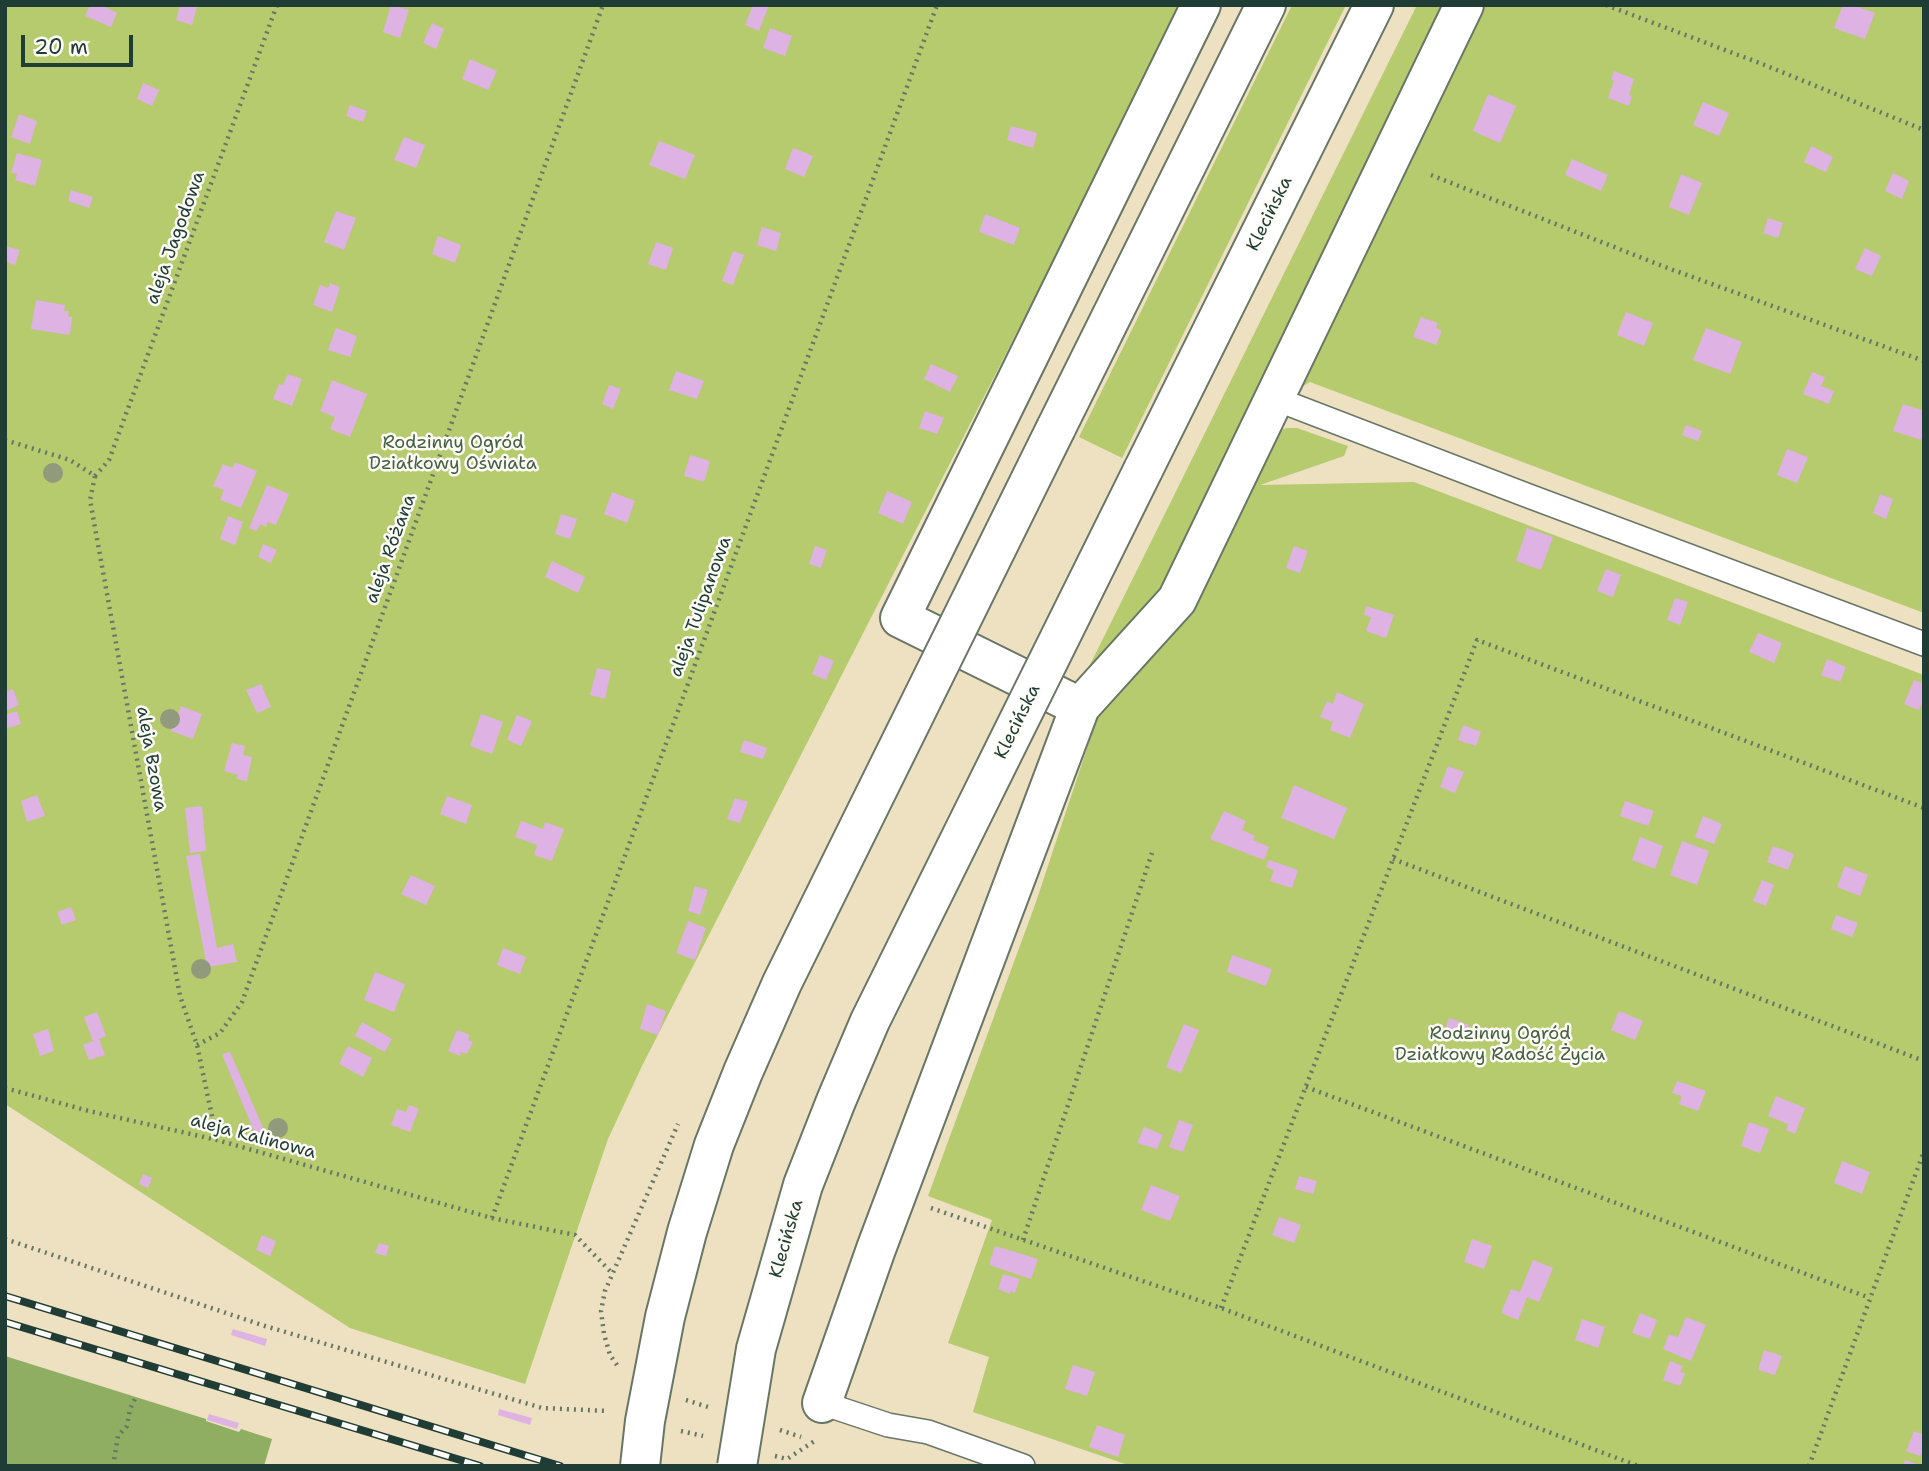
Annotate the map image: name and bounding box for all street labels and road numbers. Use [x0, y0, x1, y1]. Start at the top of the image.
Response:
street label: aleja Jagodowa [142, 168, 210, 308]
street label: Klecińska [1243, 173, 1297, 255]
street label: aleja Różana [361, 492, 421, 606]
street label: aleja Tulipanowa [666, 534, 736, 680]
street label: Klecińska [991, 681, 1045, 763]
street label: aleja Bzowa [131, 705, 171, 813]
street label: aleja Kalinowa [188, 1110, 318, 1164]
street label: Klecińska [766, 1197, 808, 1281]

